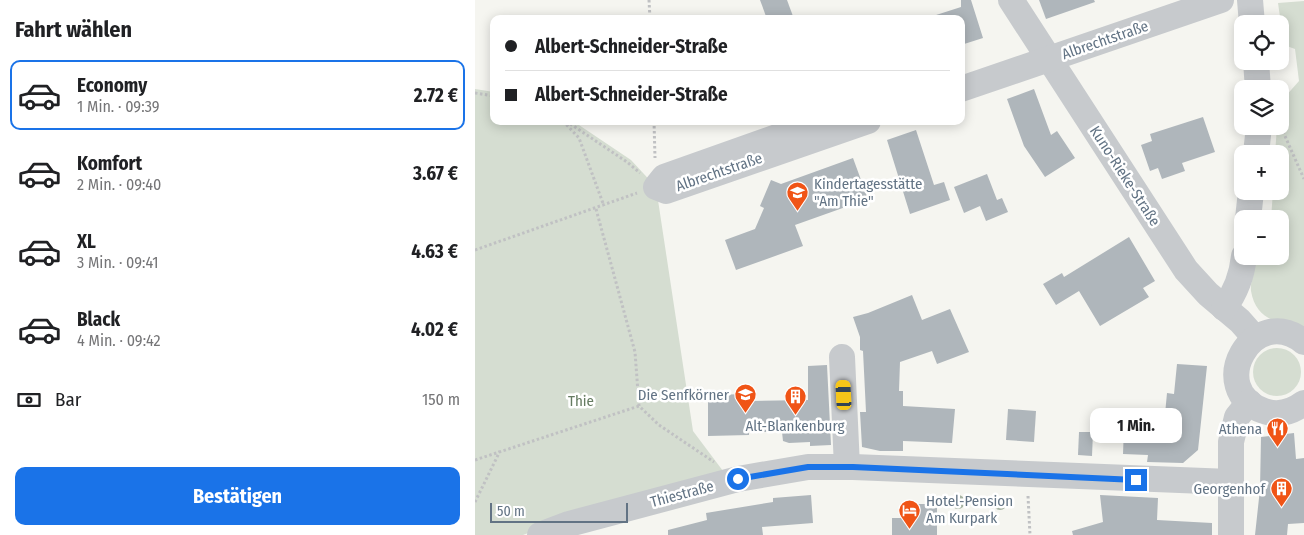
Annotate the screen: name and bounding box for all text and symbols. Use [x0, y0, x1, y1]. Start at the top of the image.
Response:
map controls [1234, 15, 1289, 265]
button: locate [1234, 15, 1289, 70]
text: Fahrt wählen [15, 16, 132, 43]
street label: Albrechtstraße [1059, 17, 1151, 63]
text: Albert-Schneider-Straße [535, 35, 728, 58]
icon: car [17, 73, 62, 118]
text: Economy [77, 74, 147, 97]
button: layers [1234, 80, 1289, 135]
text: Albert-Schneider-Straße [535, 83, 728, 106]
text: 2.72 € [414, 84, 458, 107]
text: 1 Min. · 09:39 [77, 97, 159, 116]
street label: Kuno-Rieke-Straße [1086, 123, 1164, 229]
button: + [1234, 145, 1289, 200]
street label: Albrechtstraße [673, 149, 765, 195]
icon: car [17, 151, 62, 196]
text: Komfort [77, 152, 142, 175]
text: 3.67 € [413, 162, 458, 185]
text: 2 Min. · 09:40 [77, 175, 161, 194]
place label: Kindertagesstätte "Am Thie" [814, 175, 922, 210]
school or university icon: Kindertagesstätte "Am Thie" [786, 181, 810, 212]
button: − [1234, 210, 1289, 265]
icon: car [17, 229, 62, 274]
text: XL [77, 230, 96, 253]
text: 4.63 € [411, 240, 458, 263]
text: 3 Min. · 09:41 [77, 253, 159, 272]
icon: car [17, 307, 62, 352]
text: Black [77, 308, 120, 331]
text: 4.02 € [411, 318, 458, 341]
text: 4 Min. · 09:42 [77, 331, 161, 350]
car [835, 380, 852, 410]
school or university icon: Die Senfkörner [733, 383, 757, 414]
building icon: Alt-Blankenburg [783, 385, 807, 416]
icon: cash [15, 386, 43, 414]
place label: Die Senfkörner [638, 386, 730, 404]
text: Bar [55, 388, 81, 411]
text: 150 m [422, 390, 460, 409]
park label: Thie [568, 392, 594, 410]
callout: 1 Min. [1090, 408, 1182, 442]
text: 1 Min. [1117, 416, 1155, 435]
place label: Alt-Blankenburg [745, 417, 845, 435]
restaurant icon: Athena [1266, 417, 1290, 448]
place label: Athena [1219, 420, 1262, 438]
button: Bestätigen [15, 467, 460, 525]
route start [727, 468, 749, 490]
route end [1125, 469, 1147, 491]
street label: Thiestraße [648, 477, 716, 511]
building icon: Georgenhof [1269, 477, 1293, 508]
place label: Georgenhof [1194, 480, 1266, 498]
place label: Hotel-Pension Am Kurpark [926, 492, 1013, 527]
hotel icon: Hotel-Pension Am Kurpark [898, 498, 922, 529]
scale bar [490, 500, 627, 523]
text: 50 m [497, 503, 525, 520]

